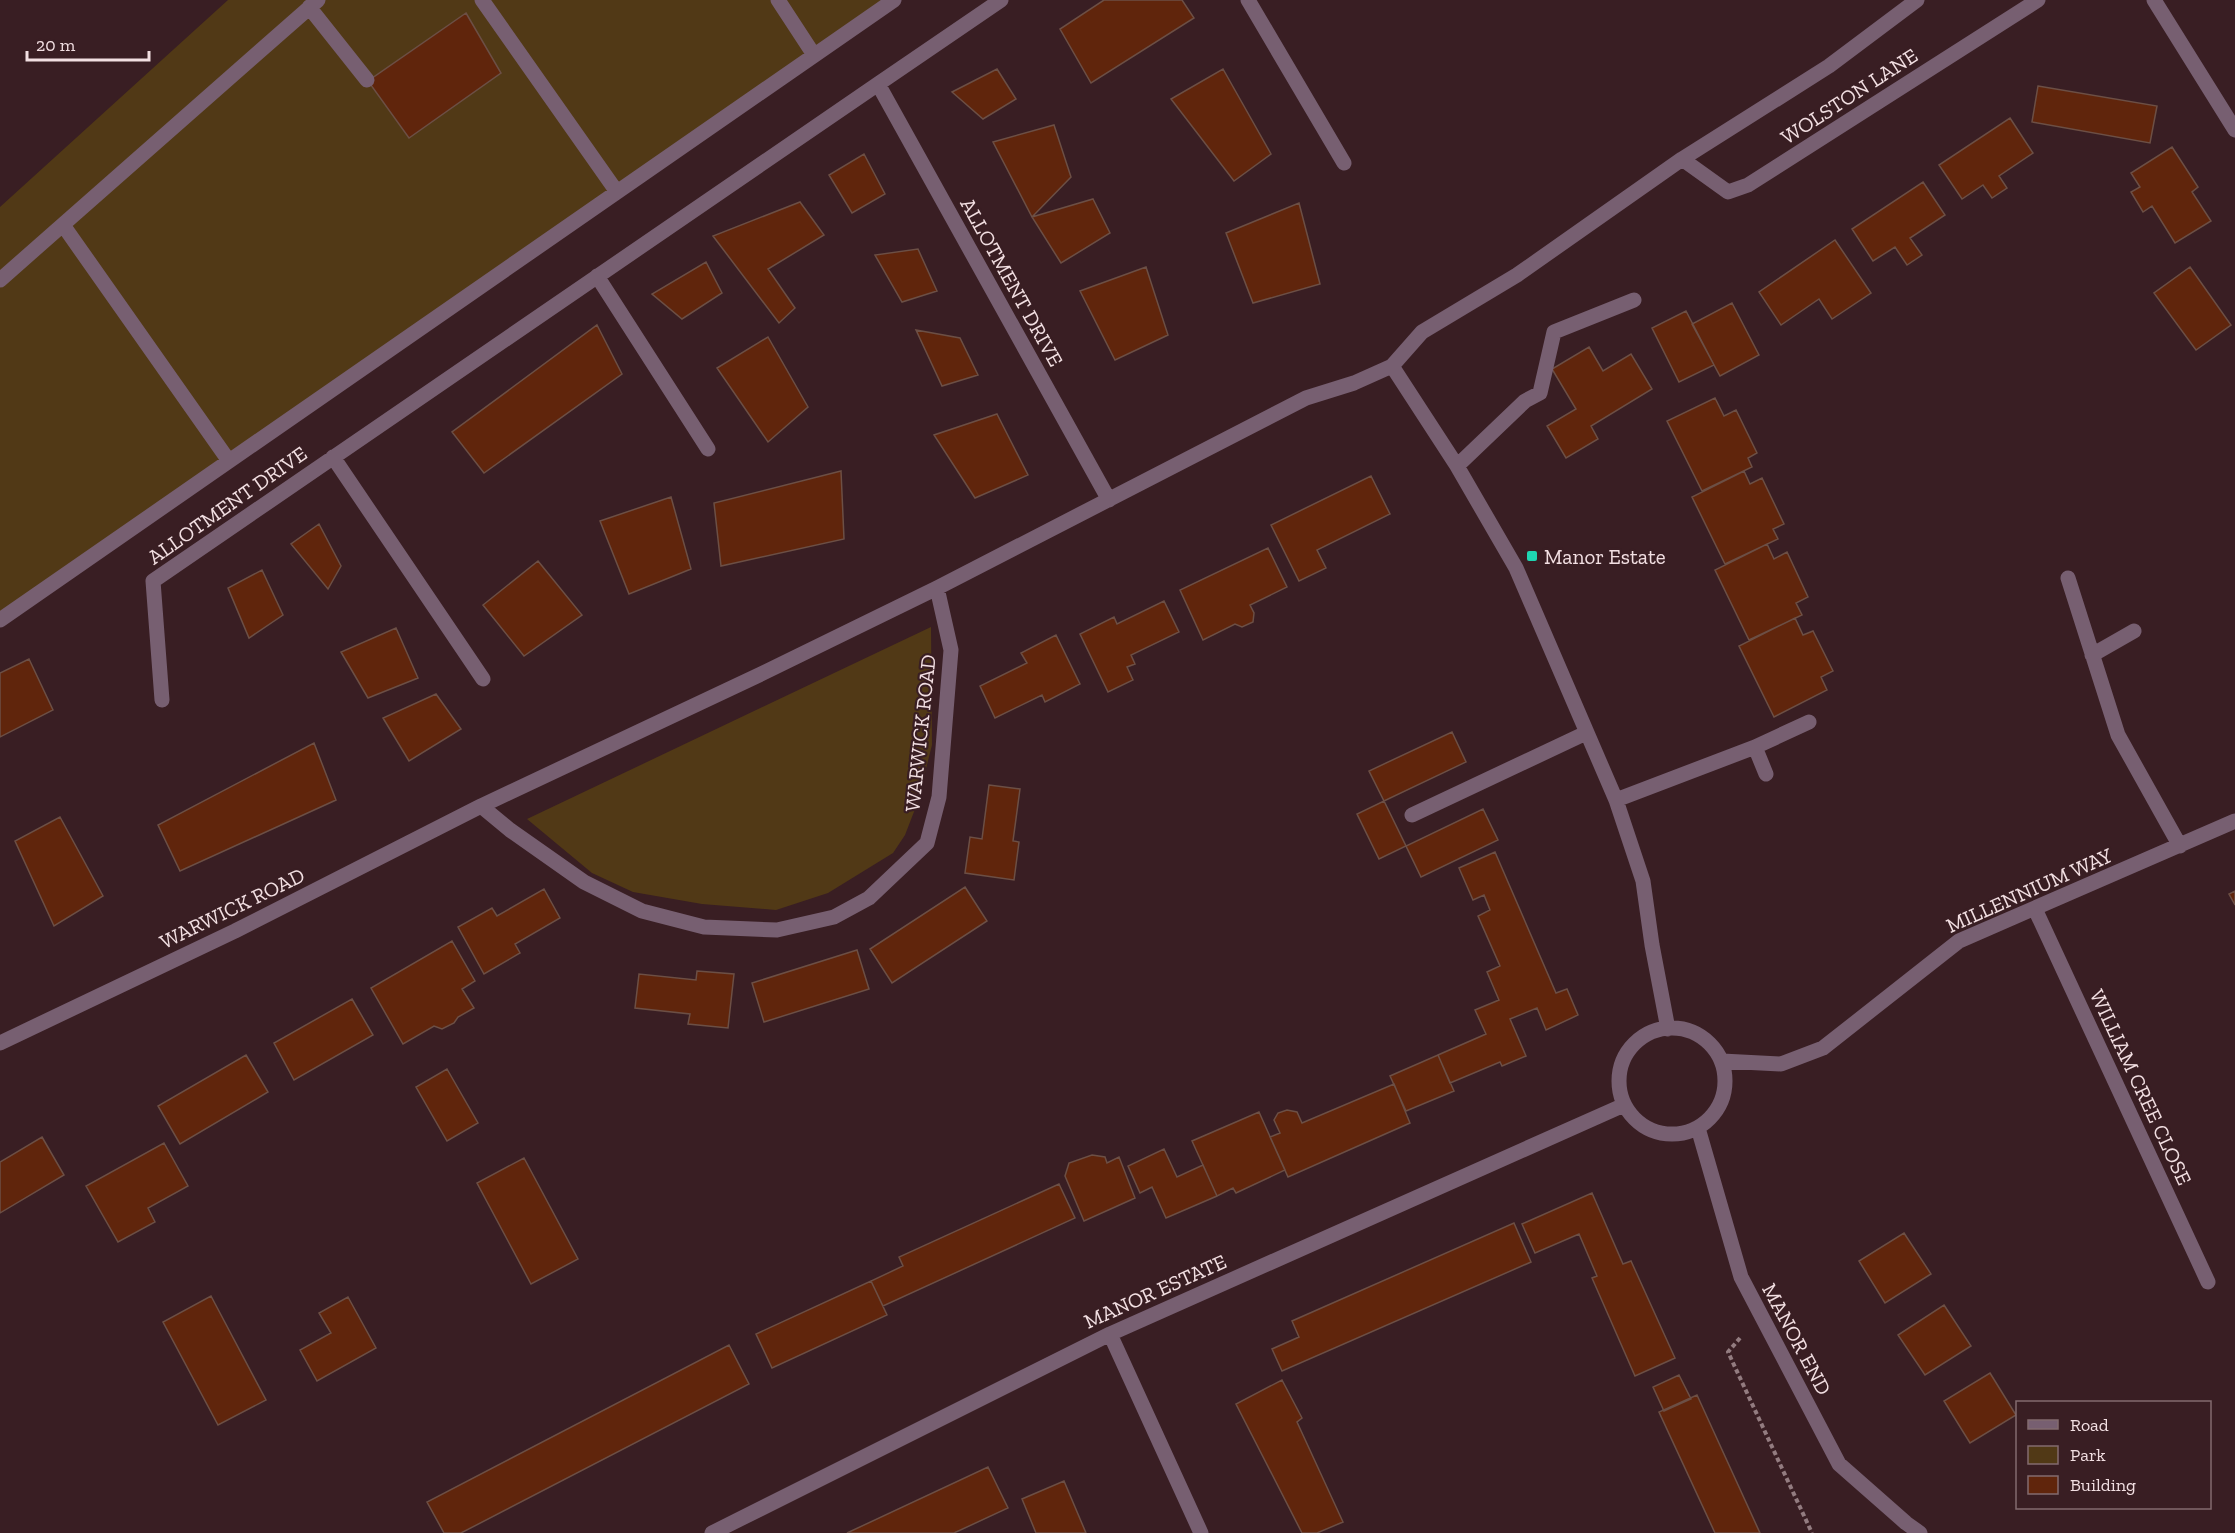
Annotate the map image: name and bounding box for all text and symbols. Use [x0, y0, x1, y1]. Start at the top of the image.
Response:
scale bar [27, 24, 148, 62]
text: 20 m [36, 34, 76, 56]
street label: WOLSTON LANE [1776, 42, 1922, 150]
street label: ALLOTMENT DRIVE [955, 193, 1069, 371]
street label: ALLOTMENT DRIVE [143, 441, 311, 569]
place label: Manor Estate [1544, 544, 1666, 569]
marker: Manor Estate [1525, 549, 1539, 563]
street label: WARWICK ROAD [899, 653, 941, 813]
street label: MILLENNIUM WAY [1942, 842, 2116, 938]
street label: WARWICK ROAD [155, 862, 309, 954]
street label: WILLIAM CREE CLOSE [2085, 985, 2197, 1189]
street label: MANOR ESTATE [1080, 1248, 1230, 1334]
street label: MANOR END [1757, 1279, 1837, 1399]
legend [2016, 1401, 2211, 1509]
text: Road [2070, 1414, 2109, 1436]
text: Park [2070, 1444, 2106, 1466]
text: Building [2070, 1474, 2136, 1496]

